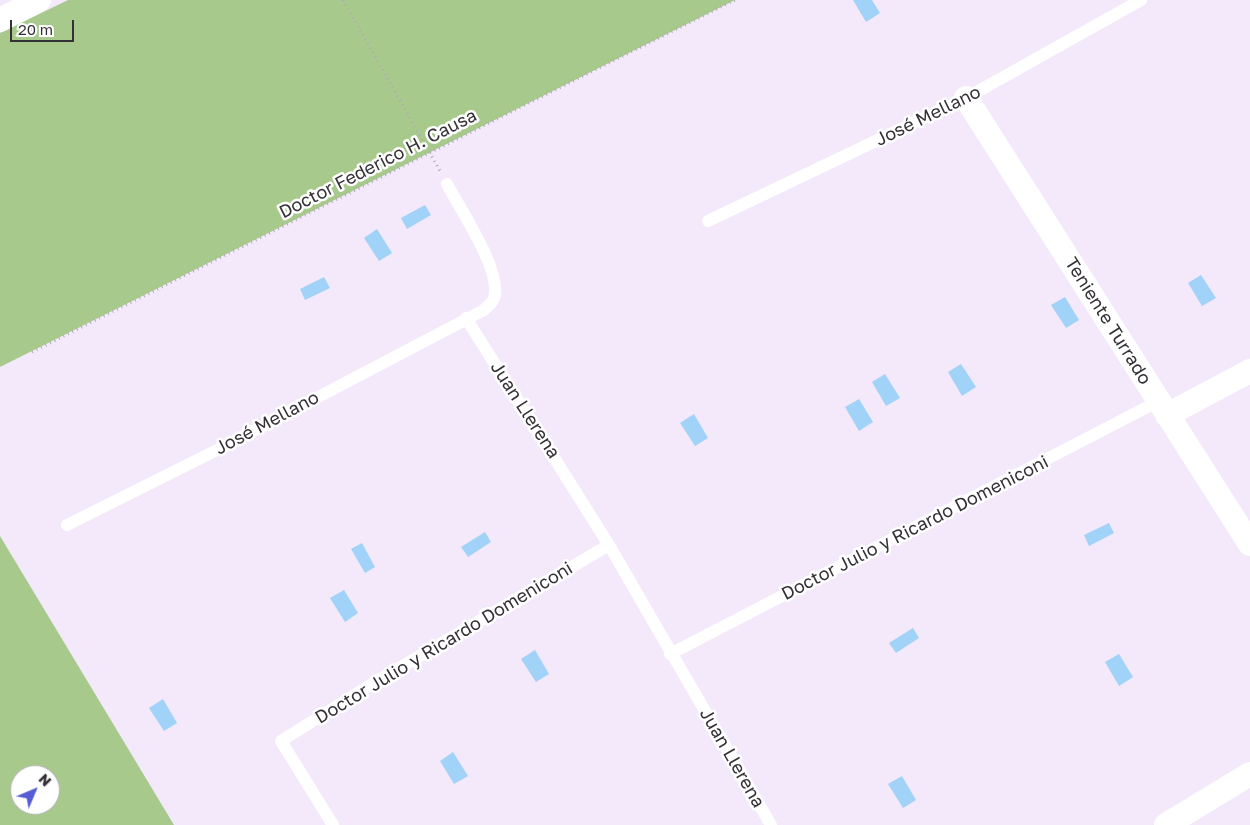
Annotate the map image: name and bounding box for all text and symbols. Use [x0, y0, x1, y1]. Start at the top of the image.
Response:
scale bar [12, 10, 76, 42]
text: 20 m [18, 20, 53, 38]
street label: José Mellano [872, 81, 984, 151]
street label: Doctor Federico H. Causa [276, 105, 480, 223]
street label: Teniente Turrado [1060, 254, 1156, 388]
street label: Juan Llerena [486, 357, 564, 463]
street label: José Mellano [211, 387, 323, 459]
street label: Doctor Julio y Ricardo Domeniconi [778, 451, 1052, 605]
street label: Doctor Julio y Ricardo Domeniconi [311, 557, 577, 729]
street label: Juan Llerena [695, 704, 769, 812]
north arrow [10, 765, 60, 815]
text: N [35, 770, 55, 790]

